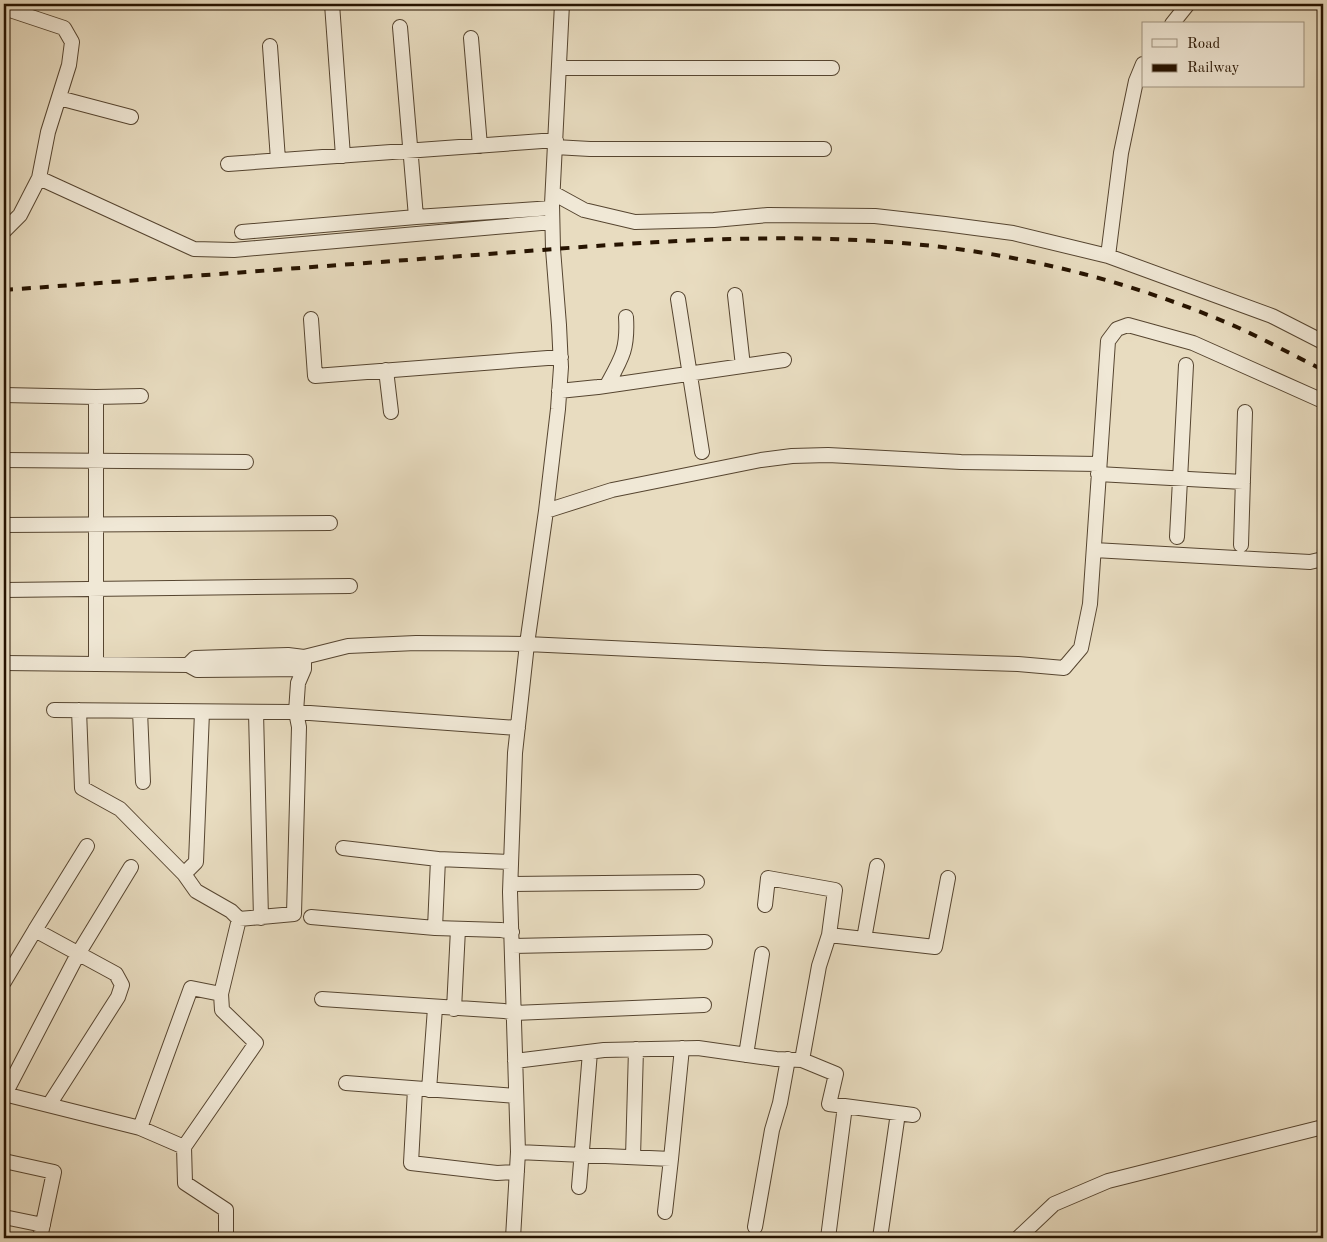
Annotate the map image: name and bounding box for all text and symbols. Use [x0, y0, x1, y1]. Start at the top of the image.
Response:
legend [1142, 22, 1304, 88]
text: Road [1187, 37, 1221, 52]
text: Railway [1187, 61, 1240, 76]

